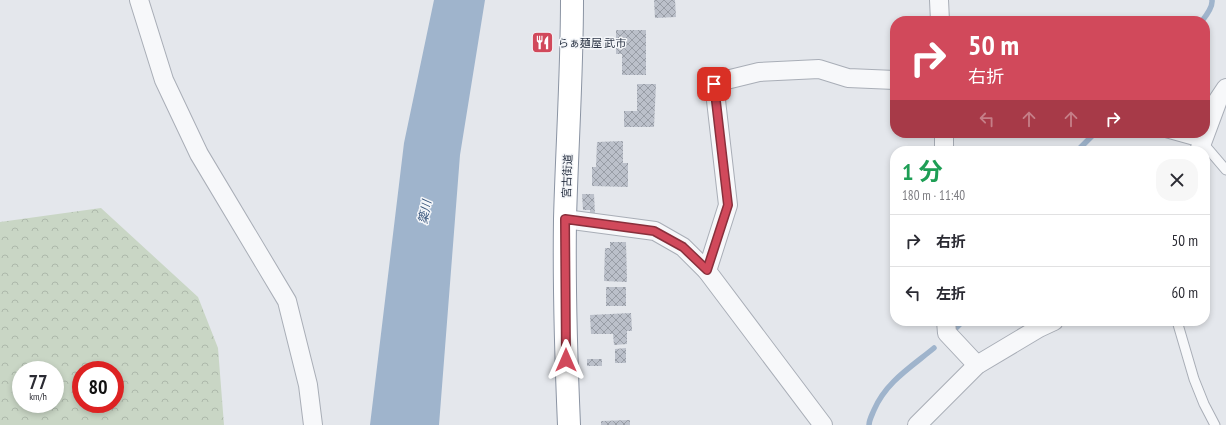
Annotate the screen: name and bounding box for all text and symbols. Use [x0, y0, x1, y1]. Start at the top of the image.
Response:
text: 50 m [968, 26, 1019, 63]
restaurant icon: らぁ麺屋 武市 [529, 30, 555, 56]
icon: right [902, 32, 954, 84]
place label: らぁ麺屋 武市 [558, 36, 626, 50]
text: 右折 [968, 65, 1004, 88]
pin [697, 67, 731, 101]
icon: arrive [703, 73, 725, 95]
icon: left [976, 108, 998, 130]
icon: ahead [1018, 108, 1040, 130]
icon: ahead [1060, 108, 1082, 130]
icon: right [1102, 108, 1124, 130]
street label: 宮古街道 [559, 154, 575, 198]
text: 1 分 [902, 156, 942, 187]
button: close [1156, 159, 1198, 201]
text: 180 m · 11:40 [902, 187, 965, 204]
water label: 簗川 [415, 197, 434, 225]
icon: right [902, 230, 924, 252]
text: 50 m [1172, 231, 1198, 250]
text: 右折 [936, 232, 966, 251]
icon: left [902, 282, 924, 304]
text: 60 m [1172, 283, 1198, 302]
text: 左折 [936, 284, 966, 303]
position arrow [545, 339, 587, 381]
speed limit sign: 80 [72, 361, 124, 413]
text: 77 [28, 369, 48, 395]
text: km/h [29, 390, 47, 403]

